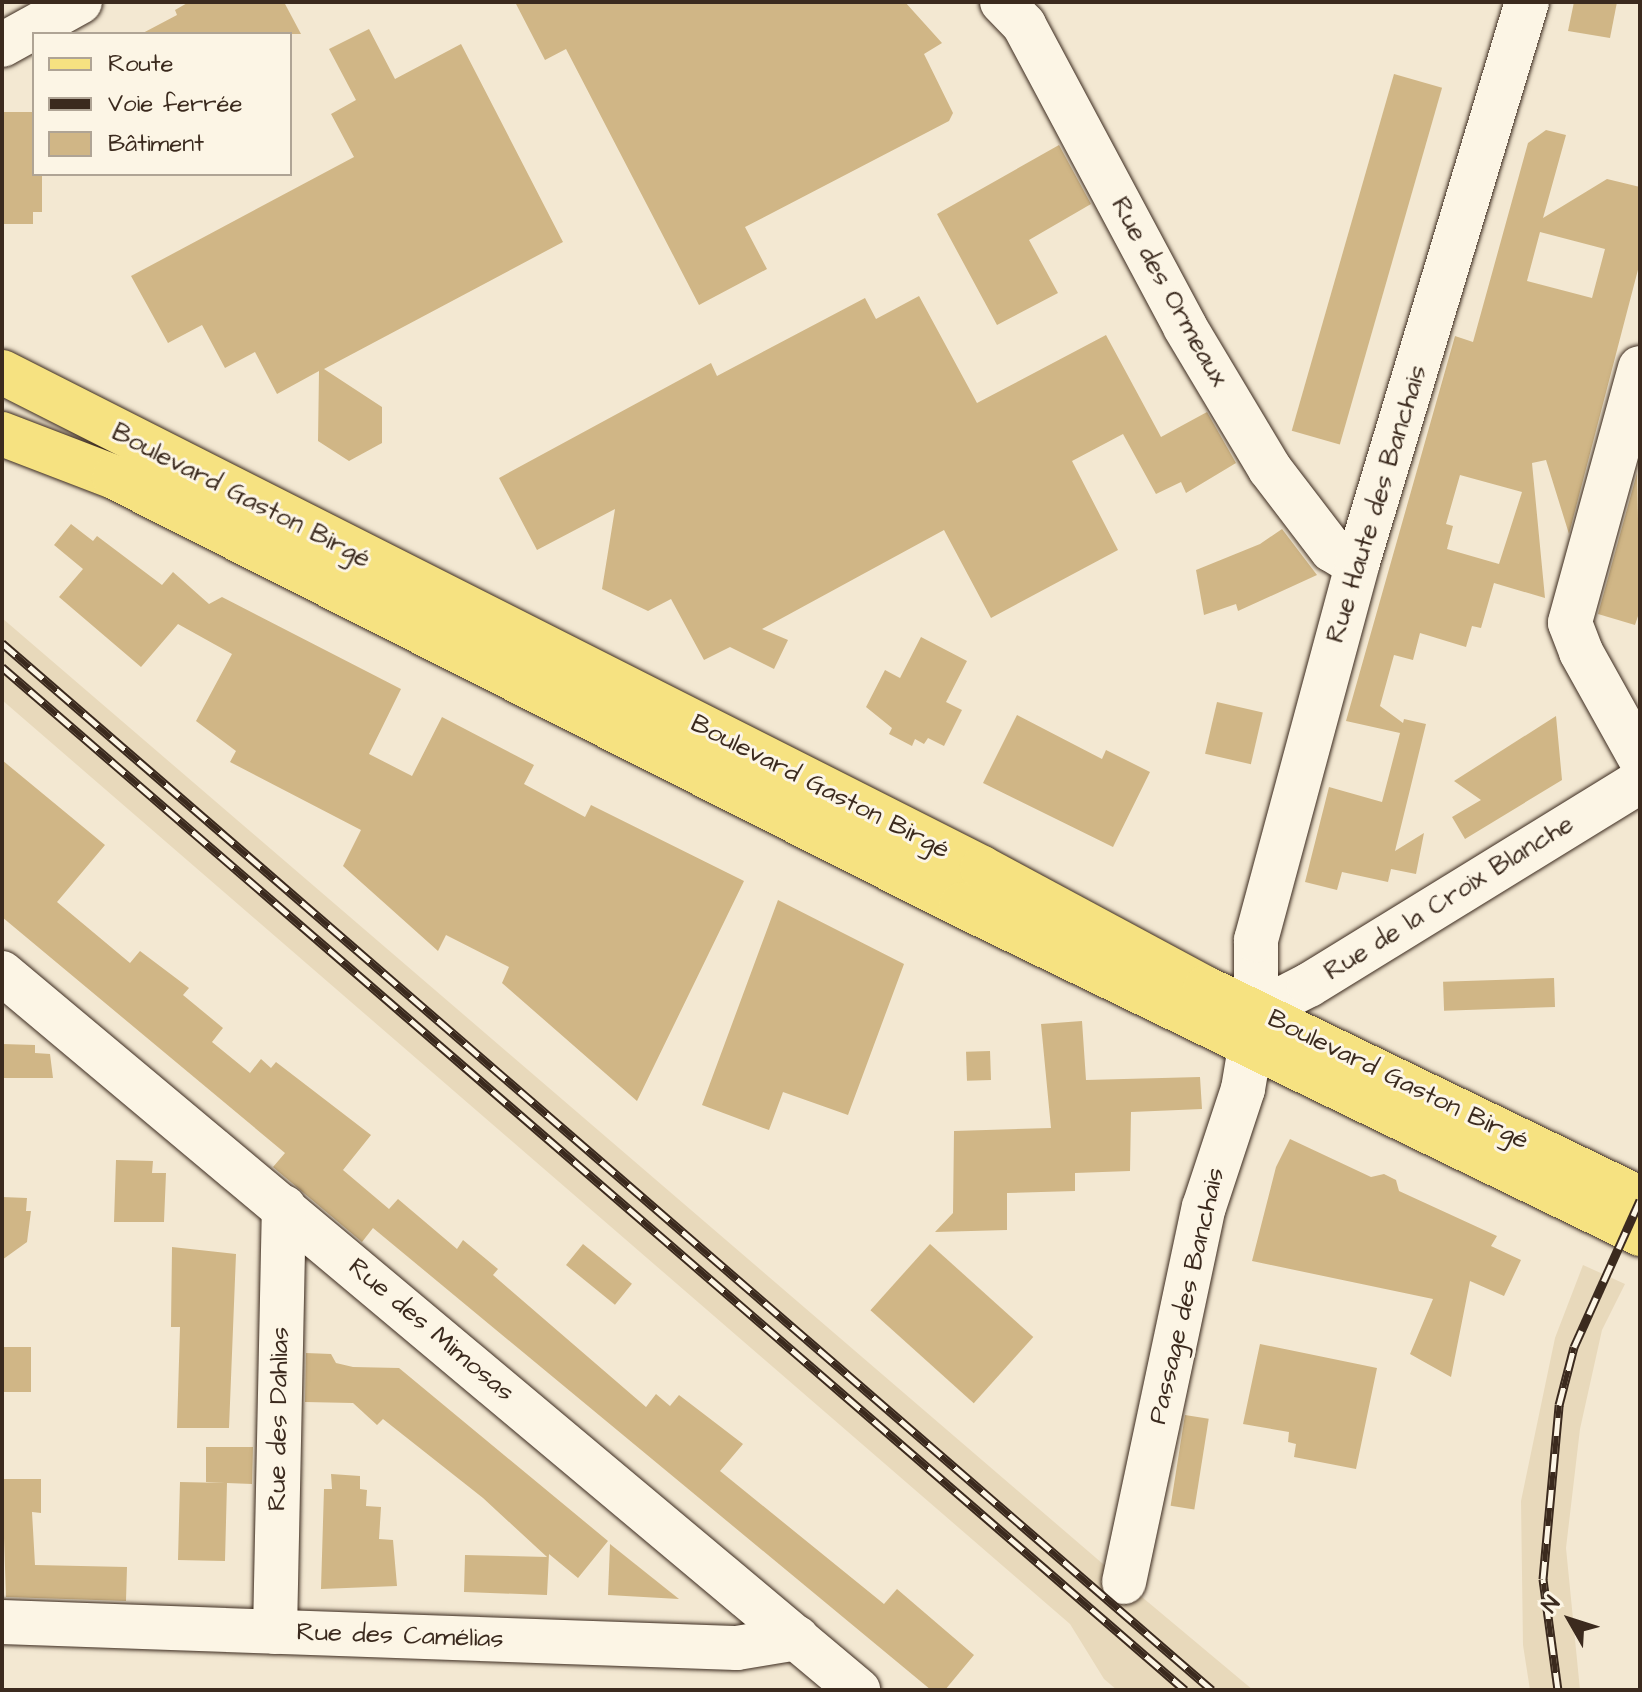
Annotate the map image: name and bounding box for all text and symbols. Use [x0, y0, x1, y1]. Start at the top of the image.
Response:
legend [32, 32, 292, 176]
text: Route [108, 47, 173, 81]
text: Voie ferrée [108, 87, 242, 121]
text: Bâtiment [108, 127, 204, 161]
street label: Rue des Ormeaux [1104, 192, 1234, 392]
street label: Rue Haute des Banchais [1320, 361, 1434, 647]
street label: Boulevard Gaston Birgé [106, 417, 376, 575]
street label: Boulevard Gaston Birgé [685, 708, 955, 866]
street label: Rue de la Croix Blanche [1319, 808, 1579, 988]
street label: Boulevard Gaston Birgé [1262, 1003, 1534, 1157]
street label: Passage des Banchais [1142, 1165, 1232, 1427]
street label: Rue des Mimosas [342, 1252, 520, 1408]
street label: Rue des Dahlias [262, 1327, 296, 1511]
north arrow [1530, 1580, 1610, 1660]
text: N [1535, 1589, 1567, 1620]
street label: Rue des Camélias [296, 1617, 504, 1655]

